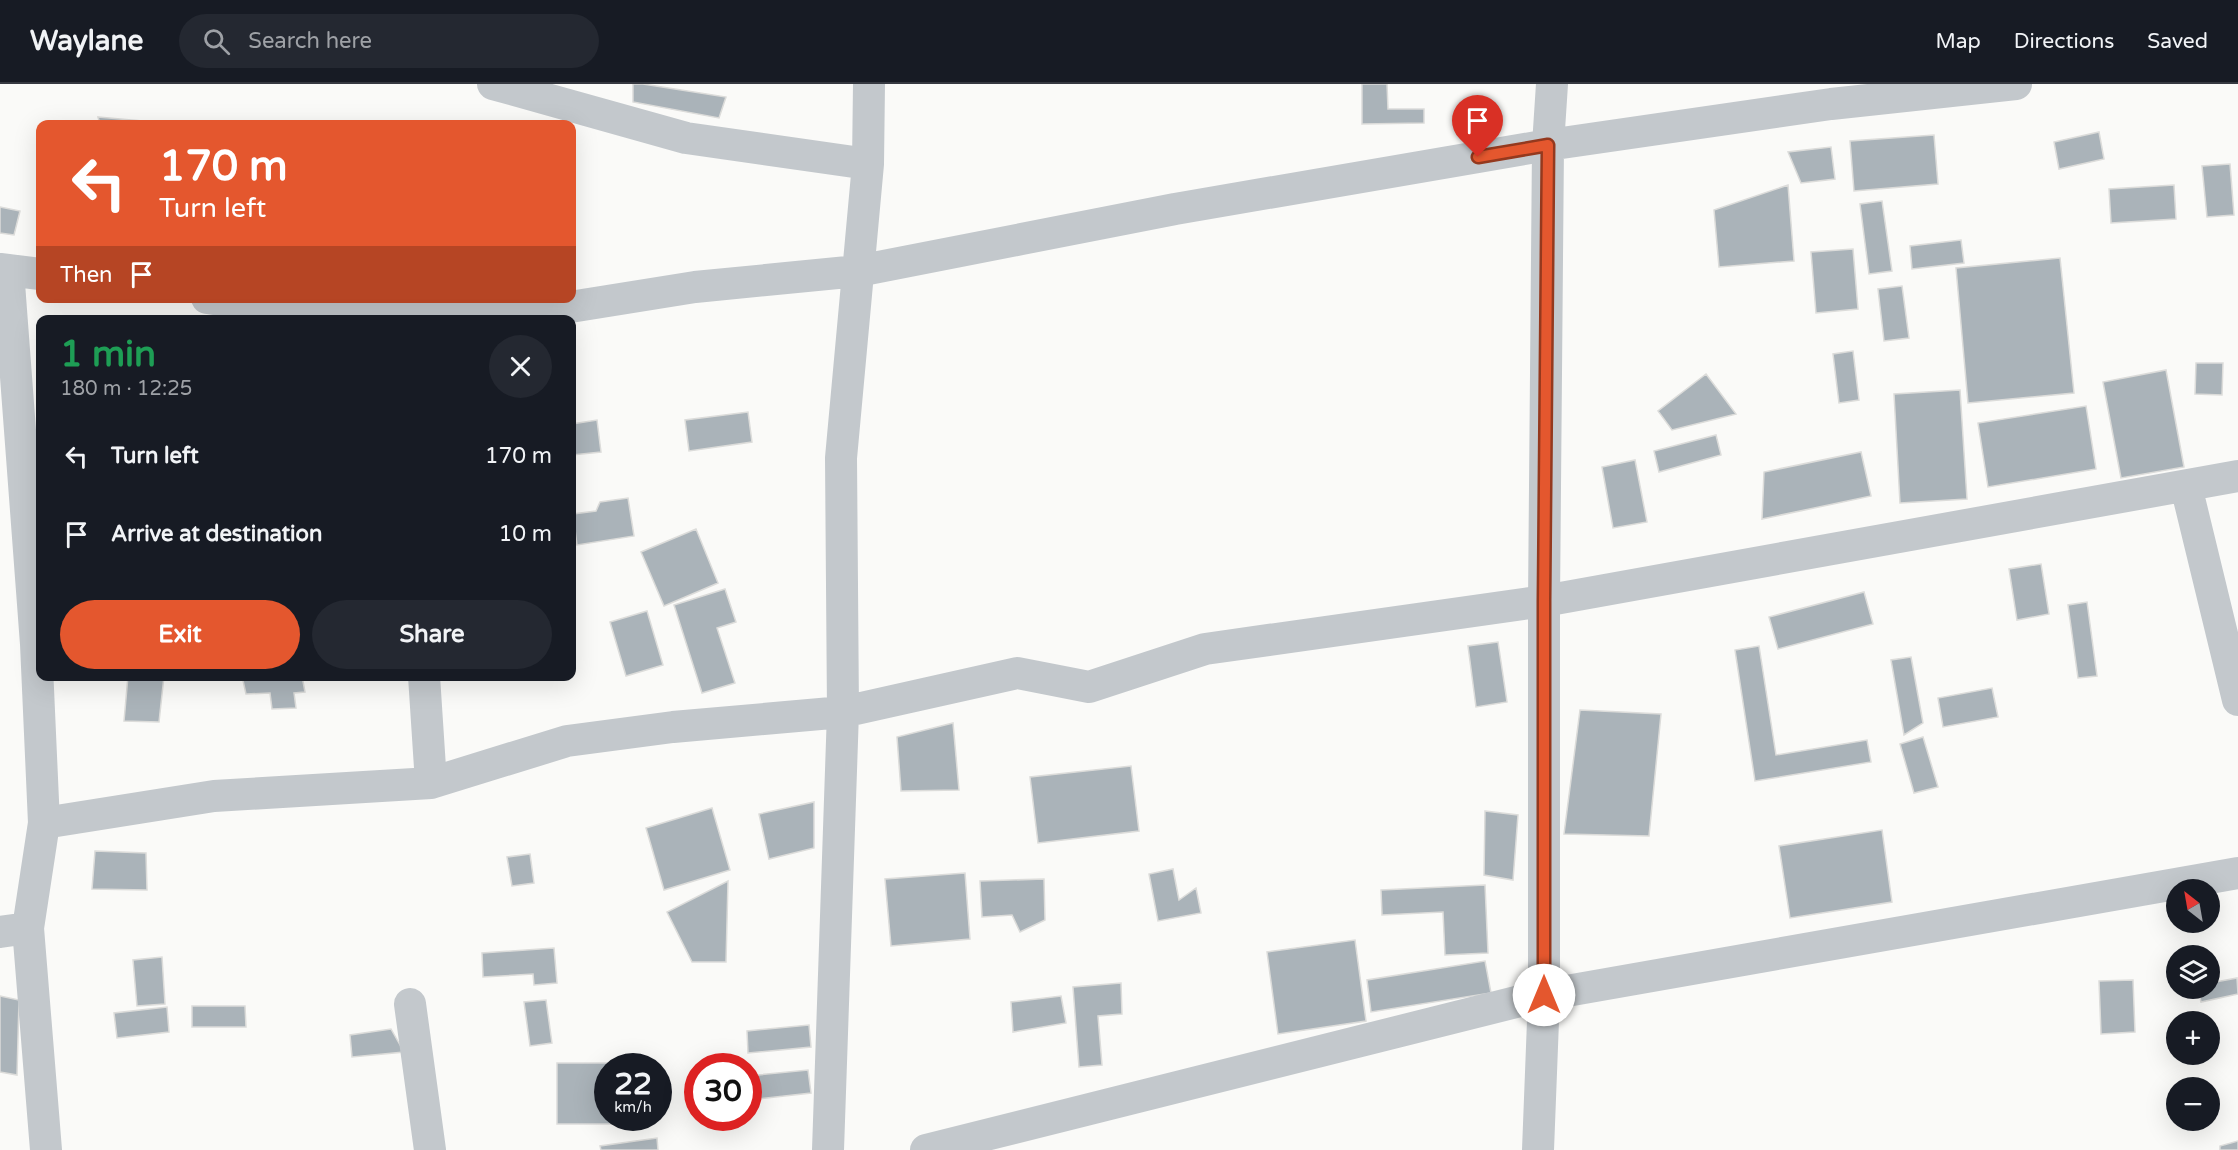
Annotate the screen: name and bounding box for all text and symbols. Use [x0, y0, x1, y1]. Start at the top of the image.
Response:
search box [179, 14, 599, 68]
text: Waylane [30, 24, 143, 58]
icon: search [200, 25, 233, 58]
text: Search here [248, 28, 372, 54]
text: Map [1935, 29, 1981, 54]
text: Directions [2014, 29, 2114, 54]
text: Saved [2147, 29, 2208, 54]
pin [1452, 95, 1503, 157]
icon: arrive [1461, 104, 1494, 137]
text: 170 m [159, 141, 288, 192]
icon: left [60, 144, 138, 222]
text: Turn left [159, 192, 266, 225]
icon: arrive [125, 258, 158, 291]
text: Then [60, 262, 113, 288]
text: 1 min [60, 333, 156, 376]
button: close [489, 335, 552, 398]
text: 180 m · 12:25 [60, 377, 192, 401]
icon: left [60, 440, 93, 473]
text: Turn left [111, 443, 199, 469]
text: 170 m [485, 443, 552, 469]
icon: arrive [60, 518, 93, 551]
text: Arrive at destination [111, 521, 322, 547]
text: 10 m [498, 521, 552, 547]
button: Exit [60, 600, 300, 669]
button: Share [312, 600, 552, 669]
north arrow [2166, 879, 2220, 933]
map controls [2166, 879, 2220, 1131]
button: layers [2166, 945, 2220, 999]
position arrow [1512, 963, 1576, 1027]
button: + [2166, 1011, 2220, 1065]
speed limit sign: 30 [684, 1053, 762, 1131]
text: 22 [614, 1066, 652, 1103]
button: − [2166, 1077, 2220, 1131]
text: km/h [614, 1098, 652, 1116]

